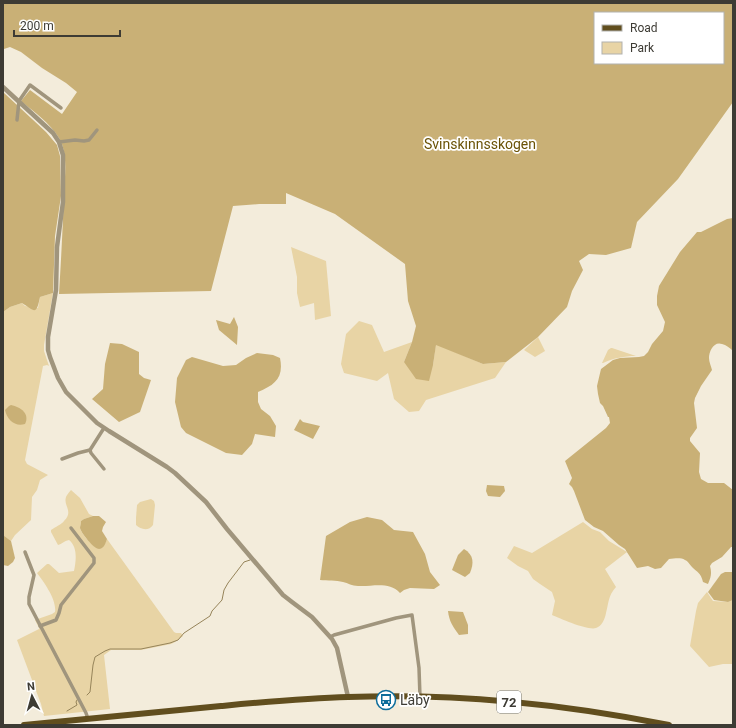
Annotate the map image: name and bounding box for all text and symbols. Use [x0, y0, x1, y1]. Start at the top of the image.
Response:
scale bar [14, 12, 120, 38]
legend [594, 12, 724, 64]
text: 200 m [20, 19, 54, 33]
text: Road [630, 21, 658, 35]
text: Park [630, 41, 655, 55]
park label: Svinskinnsskogen [424, 136, 536, 152]
north arrow [12, 676, 52, 716]
text: N [26, 680, 36, 693]
bus stop icon: Läby [375, 689, 397, 711]
road number: 72 [497, 691, 521, 713]
place label: Läby [400, 692, 430, 708]

